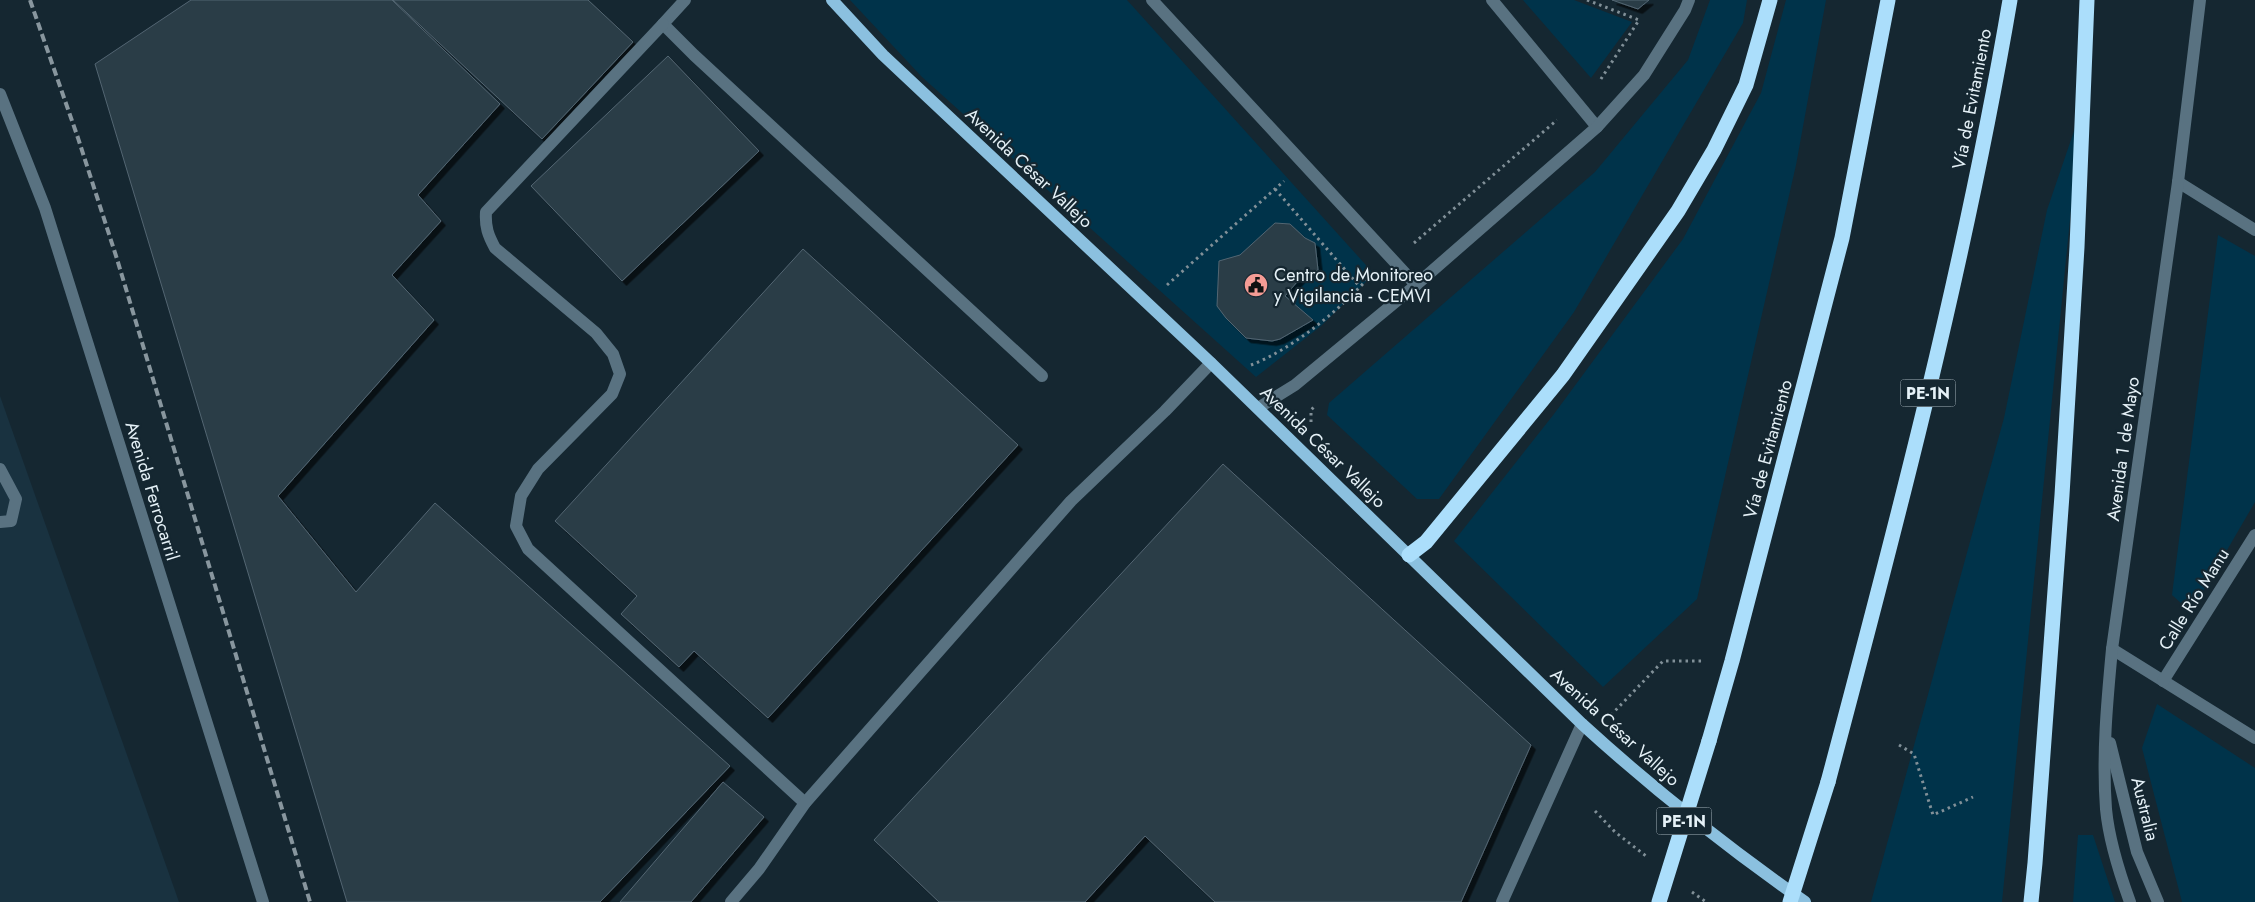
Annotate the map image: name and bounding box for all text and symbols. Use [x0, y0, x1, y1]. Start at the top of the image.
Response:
street label: Vía de Evitamiento [1946, 26, 1998, 171]
street label: Avenida César Vallejo [959, 102, 1099, 234]
place label: Centro de Monitoreo y Vigilancia - CEMVI [1274, 262, 1433, 309]
public building icon: Centro de Monitoreo y Vigilancia - CEMVI [1243, 272, 1269, 298]
street label: Avenida 1 de Mayo [2100, 375, 2146, 523]
street label: Vía de Evitamiento [1737, 377, 1799, 521]
road number: PE-1N [1900, 379, 1956, 406]
street label: Avenida César Vallejo [1254, 380, 1392, 514]
street label: Avenida Ferrocarril [118, 418, 186, 564]
street label: Calle Río Manu [2152, 543, 2236, 655]
street label: Avenida César Vallejo [1545, 662, 1686, 792]
street label: Australia [2125, 774, 2165, 844]
road number: PE-1N [1656, 808, 1712, 834]

